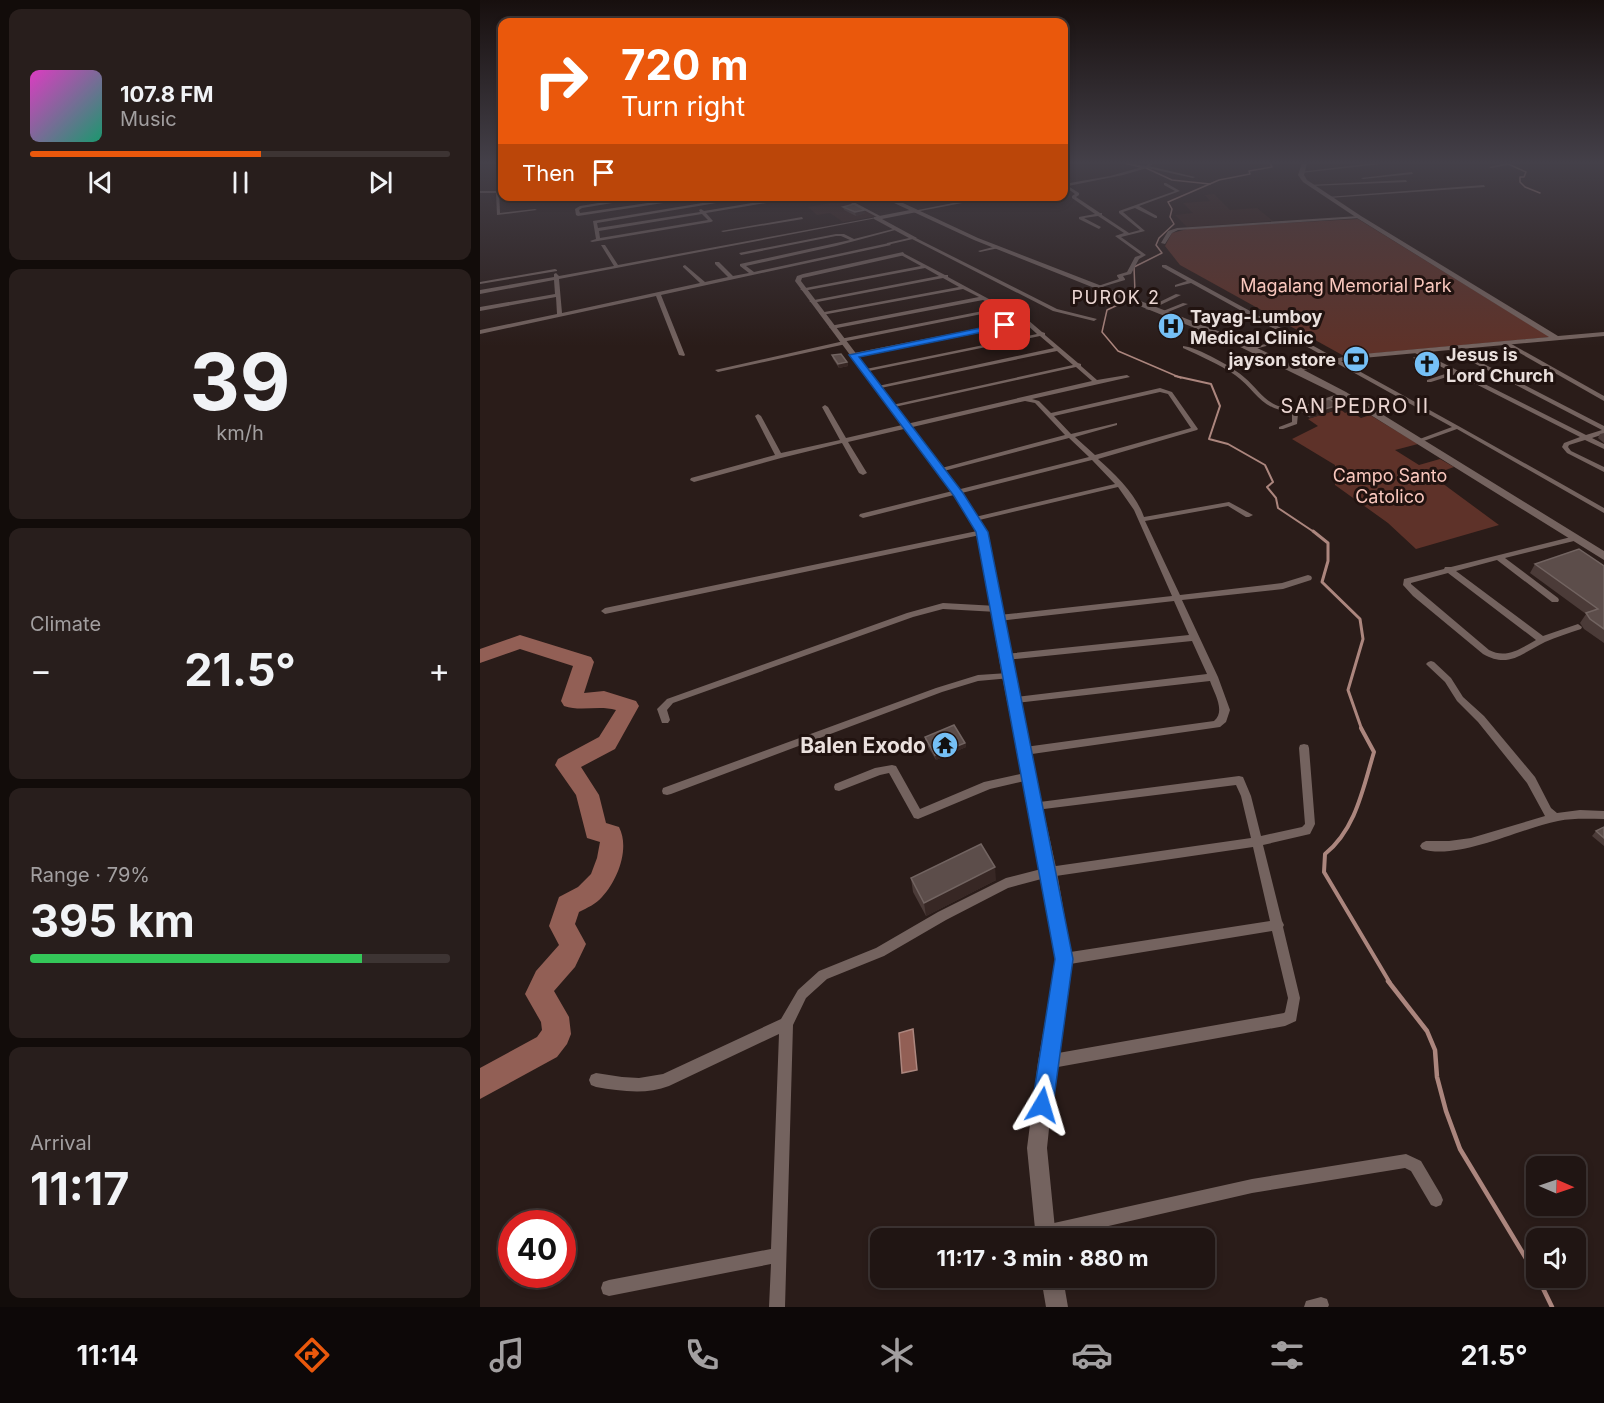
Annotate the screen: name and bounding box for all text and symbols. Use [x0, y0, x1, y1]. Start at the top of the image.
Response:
text: 720 m [621, 39, 748, 90]
icon: right [522, 42, 600, 120]
text: 107.8 FM [120, 81, 214, 107]
text: Turn right [621, 90, 745, 123]
text: Music [120, 107, 177, 131]
icon: arrive [587, 156, 620, 189]
text: Then [522, 160, 575, 186]
icon: previous [84, 166, 117, 199]
icon: pause [224, 166, 257, 199]
icon: next [364, 166, 397, 199]
park label: Magalang Memorial Park [1240, 275, 1452, 296]
district label: PUROK 2 [1072, 287, 1160, 308]
pin [979, 299, 1030, 350]
place label: Tayag-Lumboy Medical Clinic [1190, 306, 1323, 348]
icon: arrive [988, 308, 1021, 341]
hospital icon: Tayag-Lumboy Medical Clinic [1156, 311, 1186, 341]
text: 39 [189, 334, 291, 429]
bank icon: jayson store [1341, 344, 1371, 374]
place label: Jesus is Lord Church [1446, 344, 1554, 386]
place label: jayson store [1227, 349, 1336, 370]
church icon: Jesus is Lord Church [1412, 349, 1442, 379]
district label: SAN PEDRO II [1280, 394, 1430, 418]
text: km/h [216, 421, 264, 445]
park label: Campo Santo Catolico [1333, 465, 1447, 507]
text: Climate [30, 612, 101, 636]
text: 21.5° [184, 642, 296, 697]
text: − [30, 650, 52, 690]
text: + [428, 650, 450, 690]
temple icon: Balen Exodo [930, 730, 960, 760]
place label: Balen Exodo [800, 733, 926, 758]
text: Range · 79% [30, 863, 150, 887]
text: 395 km [30, 893, 195, 948]
position arrow [1010, 1073, 1074, 1137]
text: Arrival [30, 1131, 92, 1155]
north arrow [1526, 1156, 1586, 1216]
map controls [1526, 1156, 1586, 1288]
text: 11:17 [30, 1161, 129, 1216]
speed limit sign: 40 [498, 1210, 576, 1288]
button: sound [1526, 1228, 1586, 1288]
text: 11:17 · 3 min · 880 m [936, 1245, 1149, 1271]
icon: directions [291, 1334, 333, 1376]
icon: music [486, 1334, 528, 1376]
icon: phone [681, 1334, 723, 1376]
icon: climate [876, 1334, 918, 1376]
icon: car [1071, 1334, 1113, 1376]
icon: filters [1266, 1334, 1308, 1376]
text: 11:14 [76, 1339, 139, 1372]
text: 21.5° [1461, 1339, 1528, 1372]

